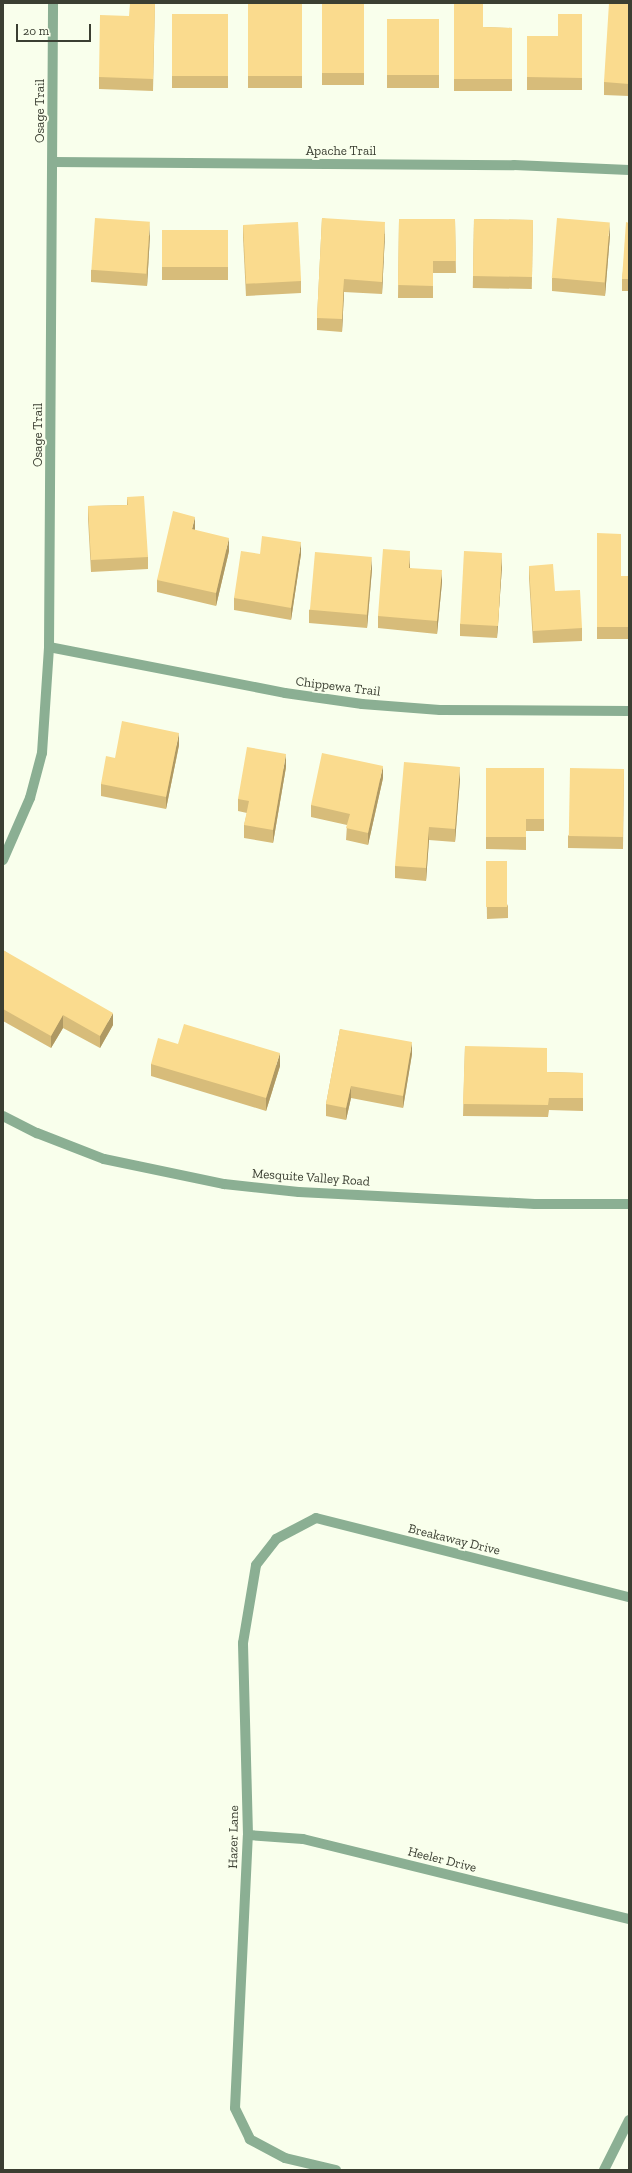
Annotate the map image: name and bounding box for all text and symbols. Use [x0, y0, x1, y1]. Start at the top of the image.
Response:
scale bar [18, 16, 93, 42]
text: 20 m [23, 24, 49, 38]
street label: Osage Trail [32, 79, 48, 143]
street label: Apache Trail [306, 143, 376, 159]
street label: Osage Trail [30, 403, 46, 467]
street label: Chippewa Trail [295, 674, 381, 700]
street label: Mesquite Valley Road [251, 1166, 371, 1190]
street label: Breakaway Drive [406, 1521, 502, 1559]
street label: Hazer Lane [226, 1805, 242, 1869]
street label: Heeler Drive [406, 1844, 478, 1876]

